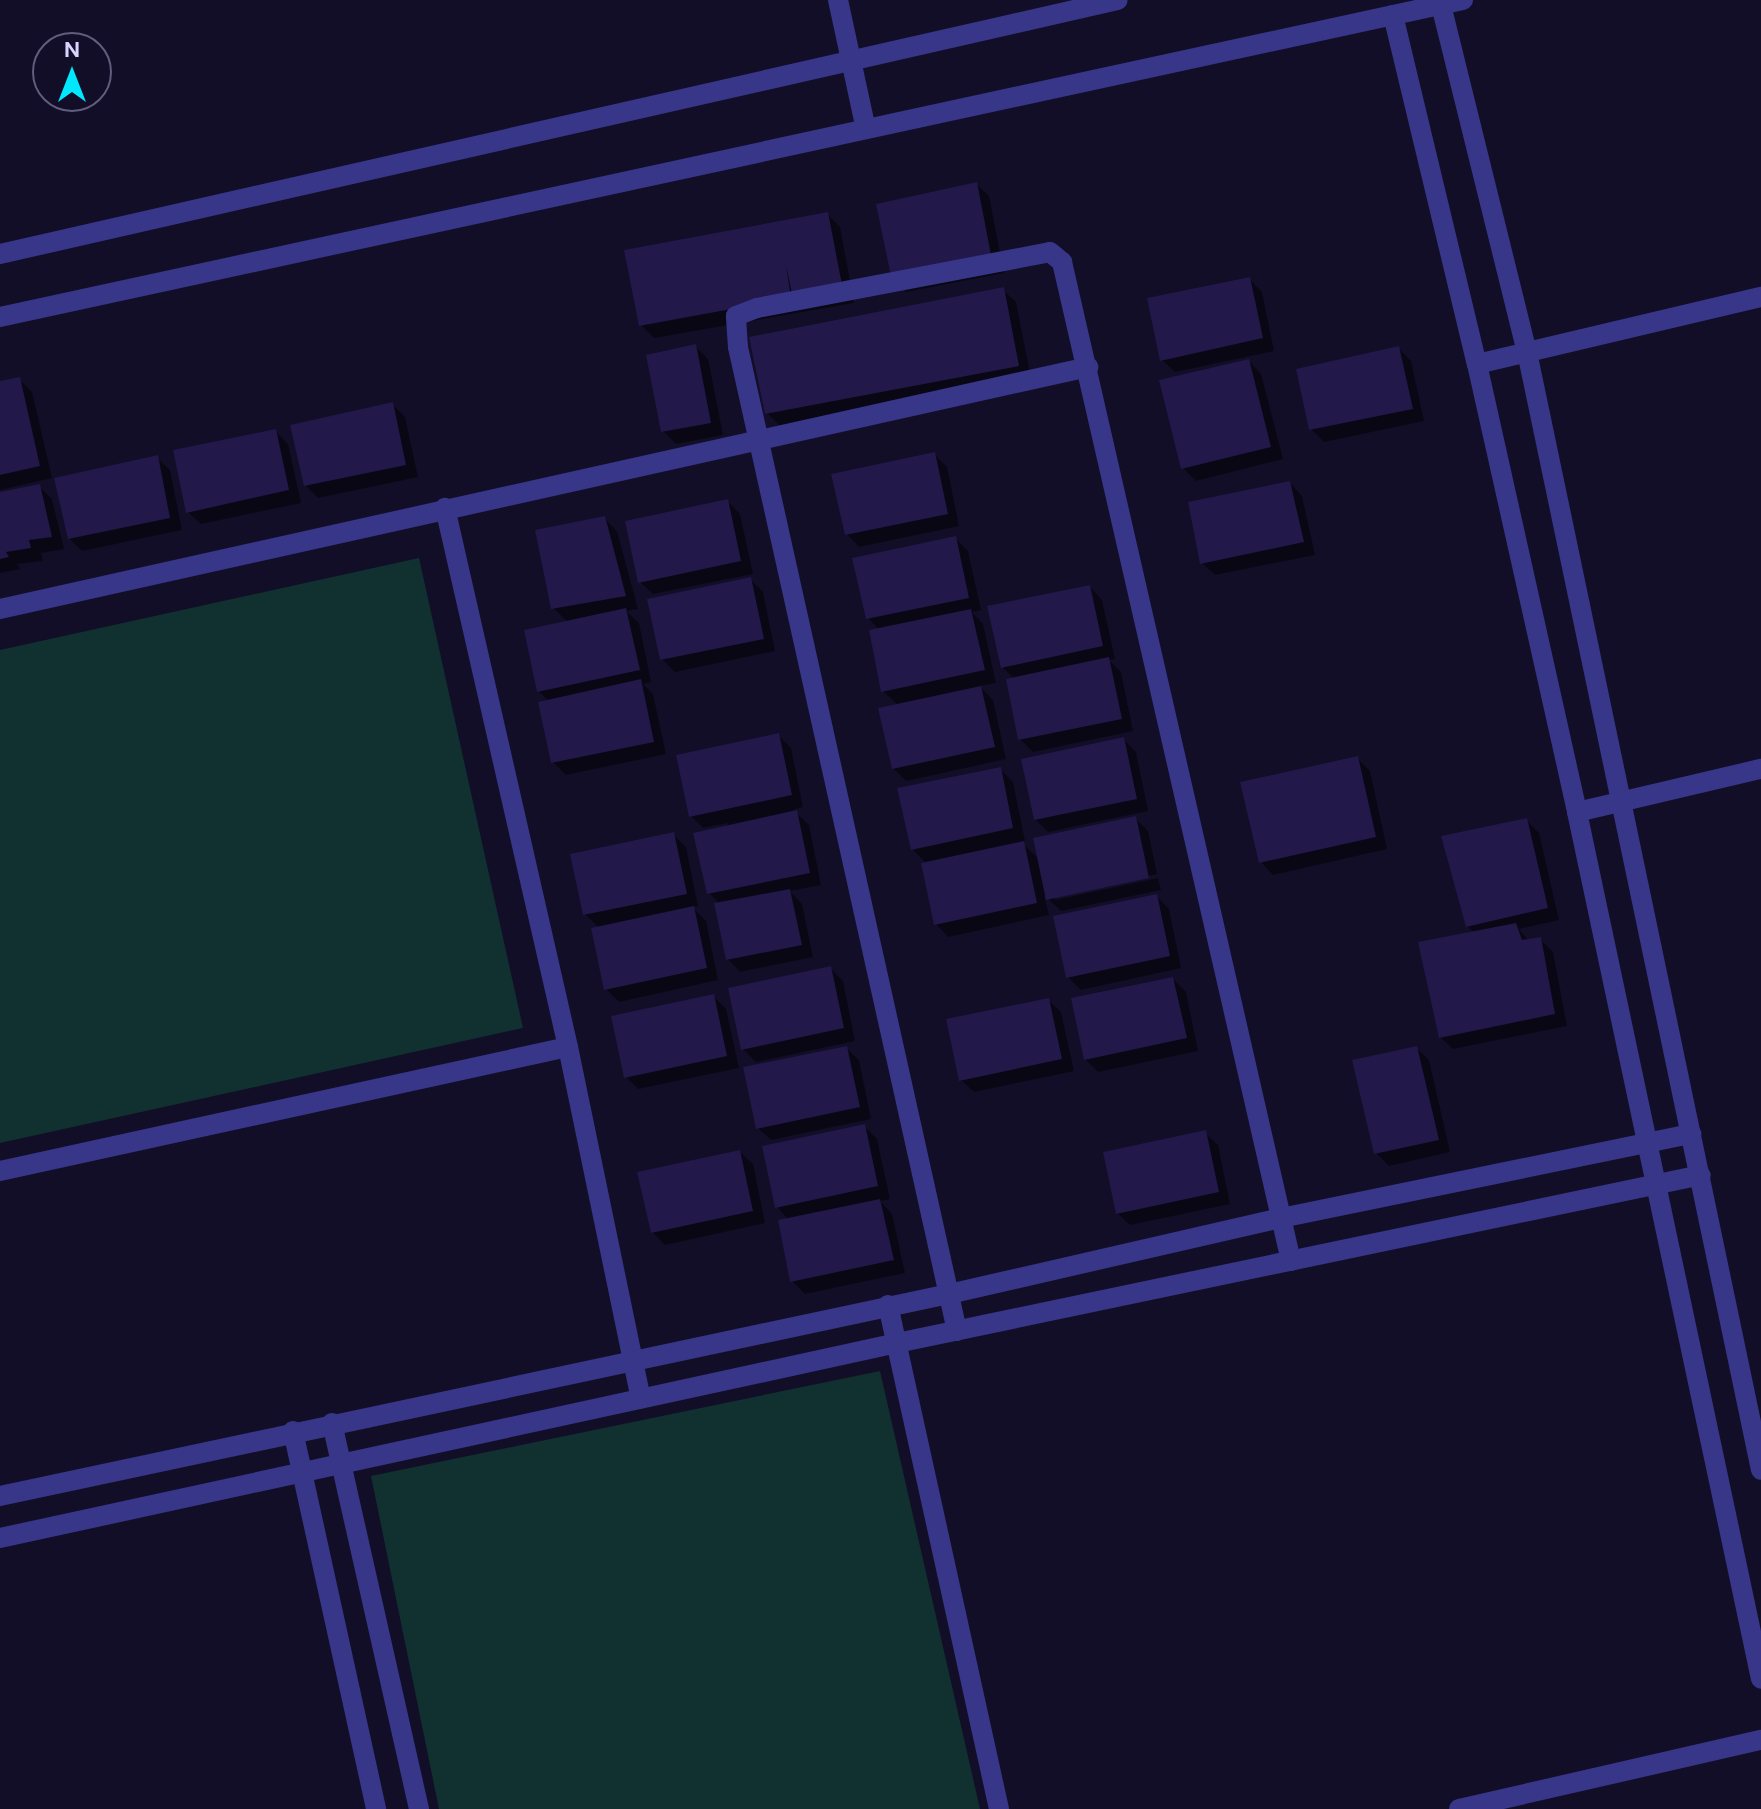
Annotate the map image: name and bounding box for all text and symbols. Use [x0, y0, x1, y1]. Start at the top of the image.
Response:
north arrow [32, 32, 112, 112]
text: N [64, 35, 80, 64]

